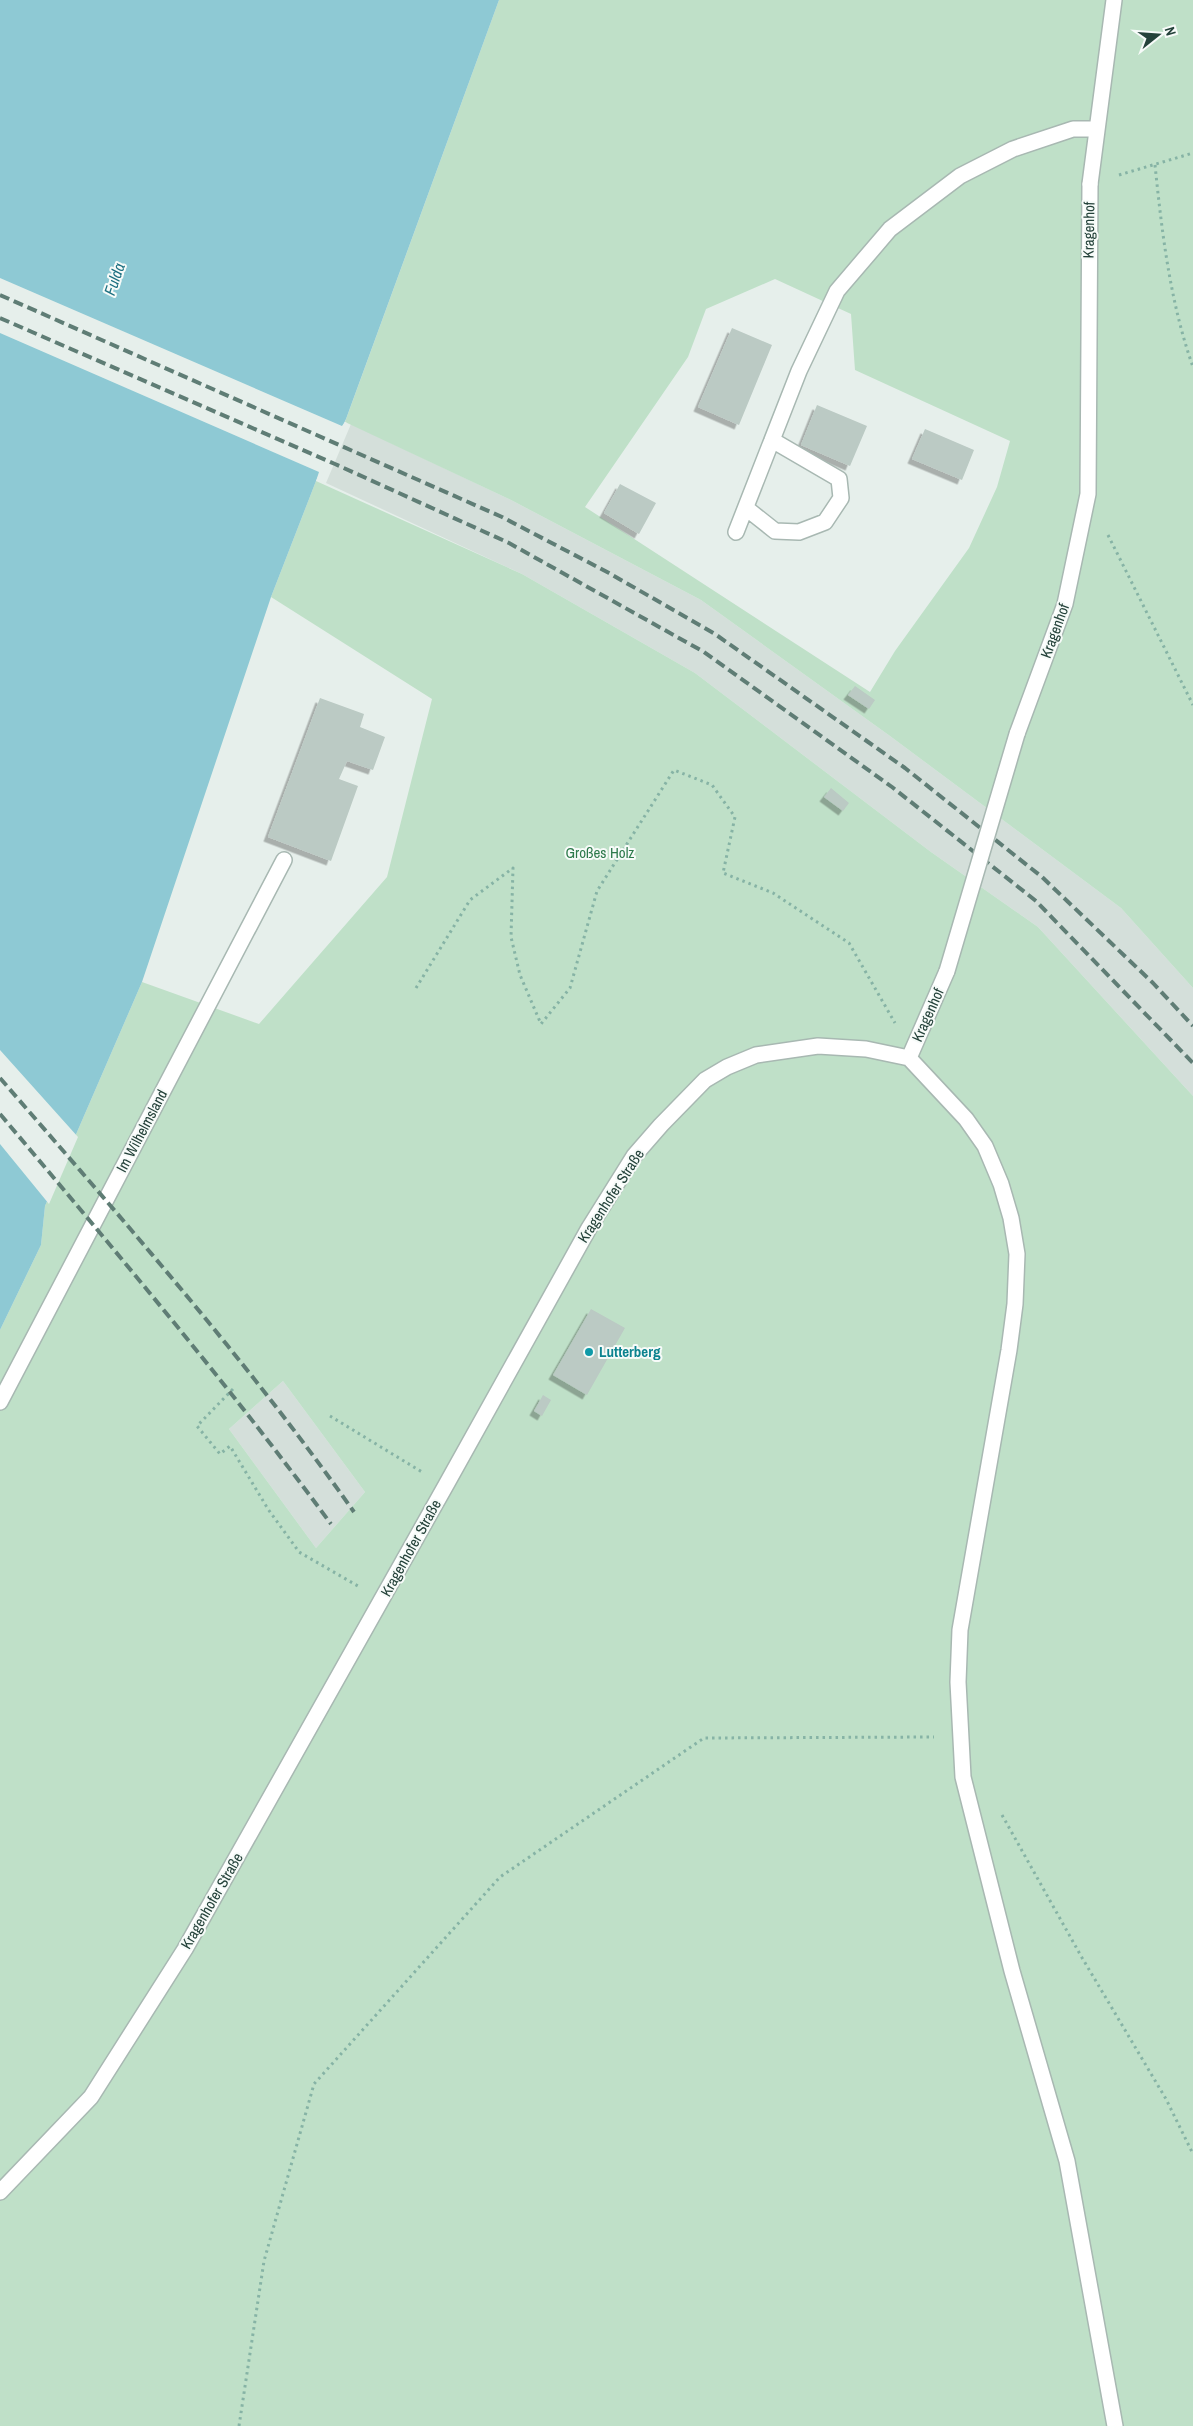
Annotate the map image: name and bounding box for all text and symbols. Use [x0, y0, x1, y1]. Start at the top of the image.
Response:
north arrow [1133, 10, 1183, 60]
text: N [1161, 25, 1180, 38]
street label: Kragenhof [1078, 201, 1100, 259]
water label: Fulda [98, 260, 130, 298]
street label: Kragenhof [1035, 600, 1074, 661]
park label: Großes Holz [565, 842, 635, 863]
street label: Kragenhof [906, 984, 949, 1045]
street label: Im Wilhelmsland [111, 1086, 172, 1176]
street label: Kragenhofer Straße [572, 1145, 649, 1247]
place label: Lutterberg [599, 1341, 661, 1362]
marker: Lutterberg [583, 1346, 595, 1358]
street label: Kragenhofer Straße [375, 1495, 446, 1600]
street label: Kragenhofer Straße [175, 1849, 248, 1953]

